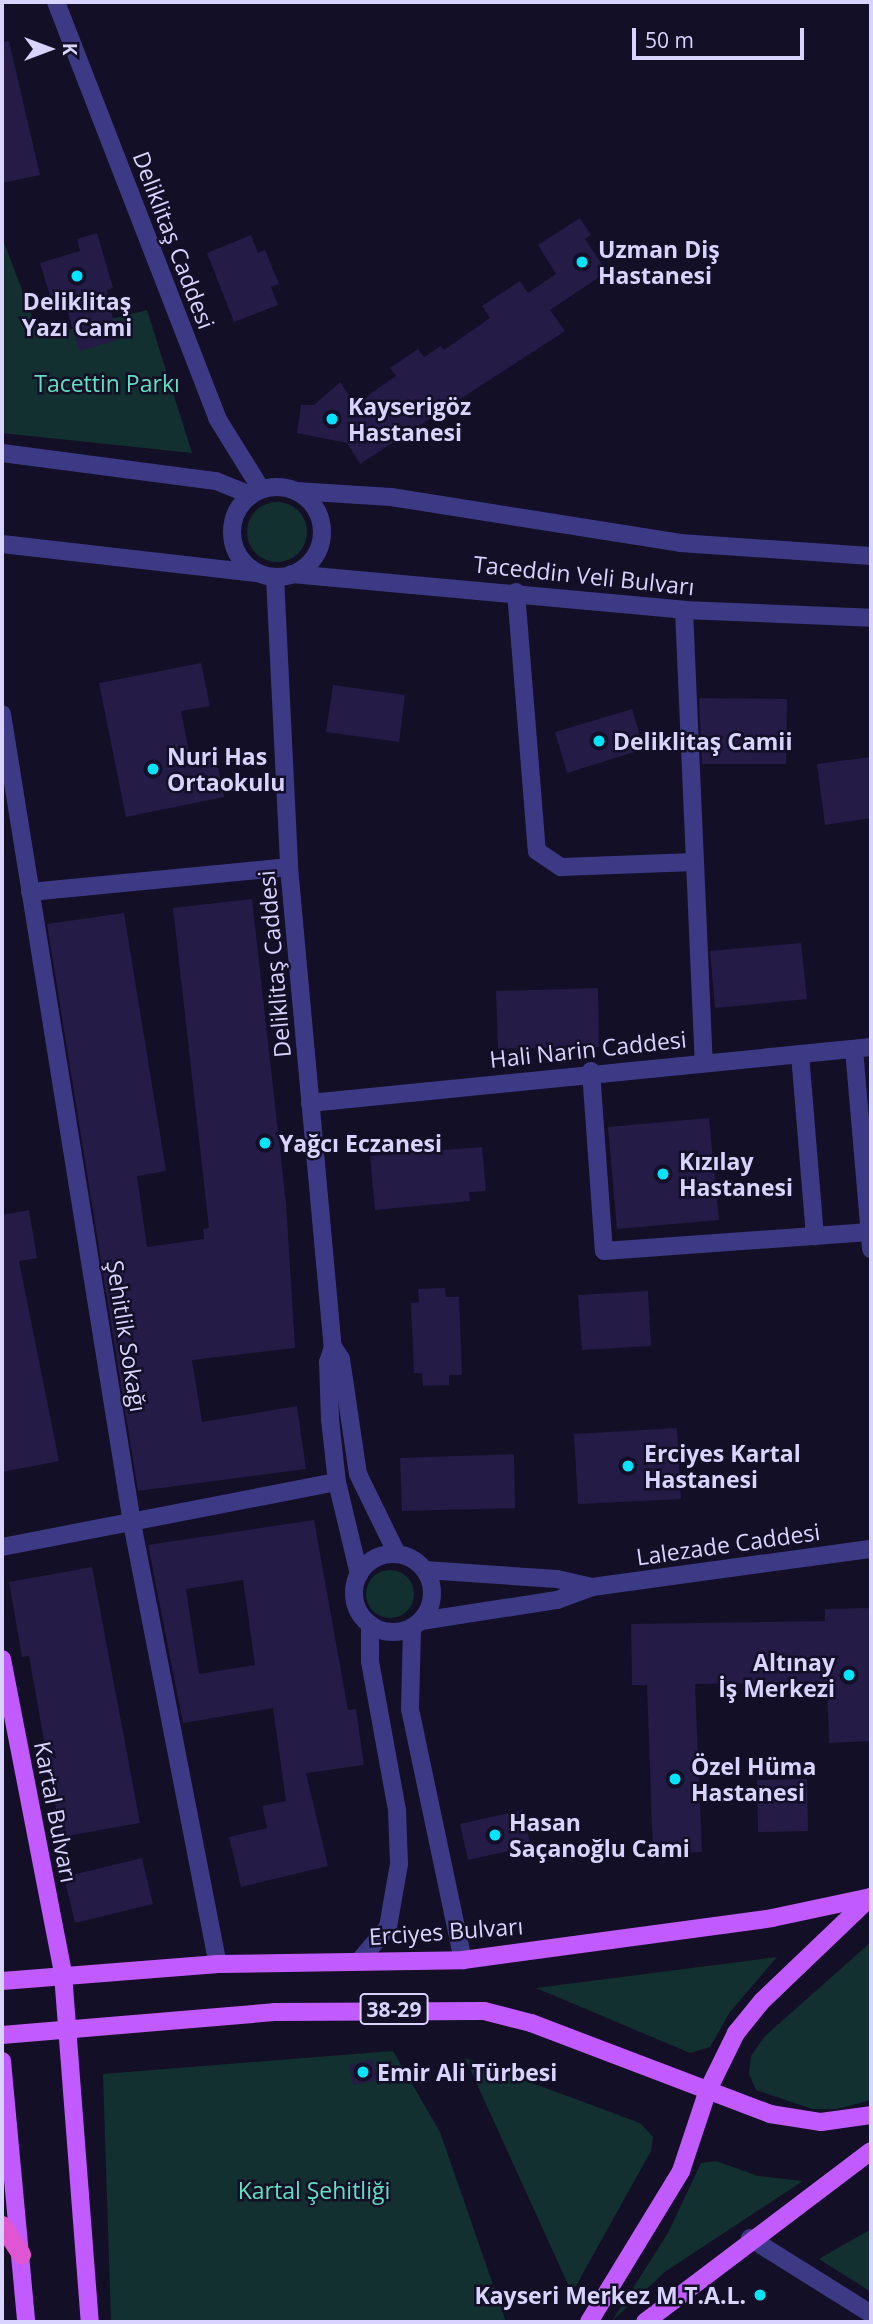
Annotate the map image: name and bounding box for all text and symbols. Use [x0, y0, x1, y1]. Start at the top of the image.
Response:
north arrow [14, 14, 84, 84]
scale bar [635, 14, 806, 58]
text: 50 m [645, 26, 694, 54]
text: K [57, 43, 83, 55]
street label: Deliklitaş Caddesi [127, 147, 221, 333]
place label: Uzman Diş Hastanesi [598, 235, 720, 289]
marker: Uzman Diş Hastanesi [572, 252, 592, 272]
marker: Deliklitaş Yazı Cami [69, 268, 85, 284]
place label: Deliklitaş Yazı Cami [22, 287, 132, 341]
park label: Tacettin Parkı [34, 369, 180, 397]
place label: Kayserigöz Hastanesi [348, 392, 471, 446]
marker: Kayserigöz Hastanesi [322, 409, 342, 429]
street label: Taceddin Veli Bulvarı [472, 550, 696, 600]
place label: Deliklitaş Camii [613, 727, 792, 755]
marker: Deliklitaş Camii [591, 733, 607, 749]
place label: Nuri Has Ortaokulu [167, 742, 285, 796]
marker: Nuri Has Ortaokulu [145, 761, 161, 777]
street label: Deliklitaş Caddesi [252, 869, 296, 1059]
street label: Hali Narin Caddesi [488, 1025, 688, 1073]
place label: Yağcı Eczanesi [279, 1129, 442, 1157]
marker: Yağcı Eczanesi [257, 1135, 273, 1151]
place label: Kızılay Hastanesi [679, 1147, 793, 1201]
marker: Kızılay Hastanesi [653, 1164, 673, 1184]
street label: Şehitlik Sokağı [101, 1258, 153, 1414]
place label: Erciyes Kartal Hastanesi [644, 1439, 801, 1493]
marker: Erciyes Kartal Hastanesi [618, 1456, 638, 1476]
street label: Lalezade Caddesi [634, 1517, 822, 1571]
place label: Altınay İş Merkezi [718, 1648, 835, 1702]
marker: Altınay İş Merkezi [841, 1667, 857, 1683]
street label: Kartal Bulvarı [29, 1739, 83, 1885]
place label: Özel Hüma Hastanesi [691, 1752, 816, 1806]
marker: Özel Hüma Hastanesi [665, 1769, 685, 1789]
place label: Hasan Saçanoğlu Cami [509, 1808, 690, 1862]
marker: Hasan Saçanoğlu Cami [487, 1827, 503, 1843]
street label: Erciyes Bulvarı [368, 1912, 524, 1950]
road number: 38-29 [359, 1992, 429, 2026]
place label: Emir Ali Türbesi [377, 2058, 557, 2086]
marker: Emir Ali Türbesi [355, 2064, 371, 2080]
park label: Kartal Şehitliği [238, 2176, 390, 2204]
place label: Kayseri Merkez M.T.A.L. [474, 2281, 746, 2309]
marker: Kayseri Merkez M.T.A.L. [752, 2287, 768, 2303]

